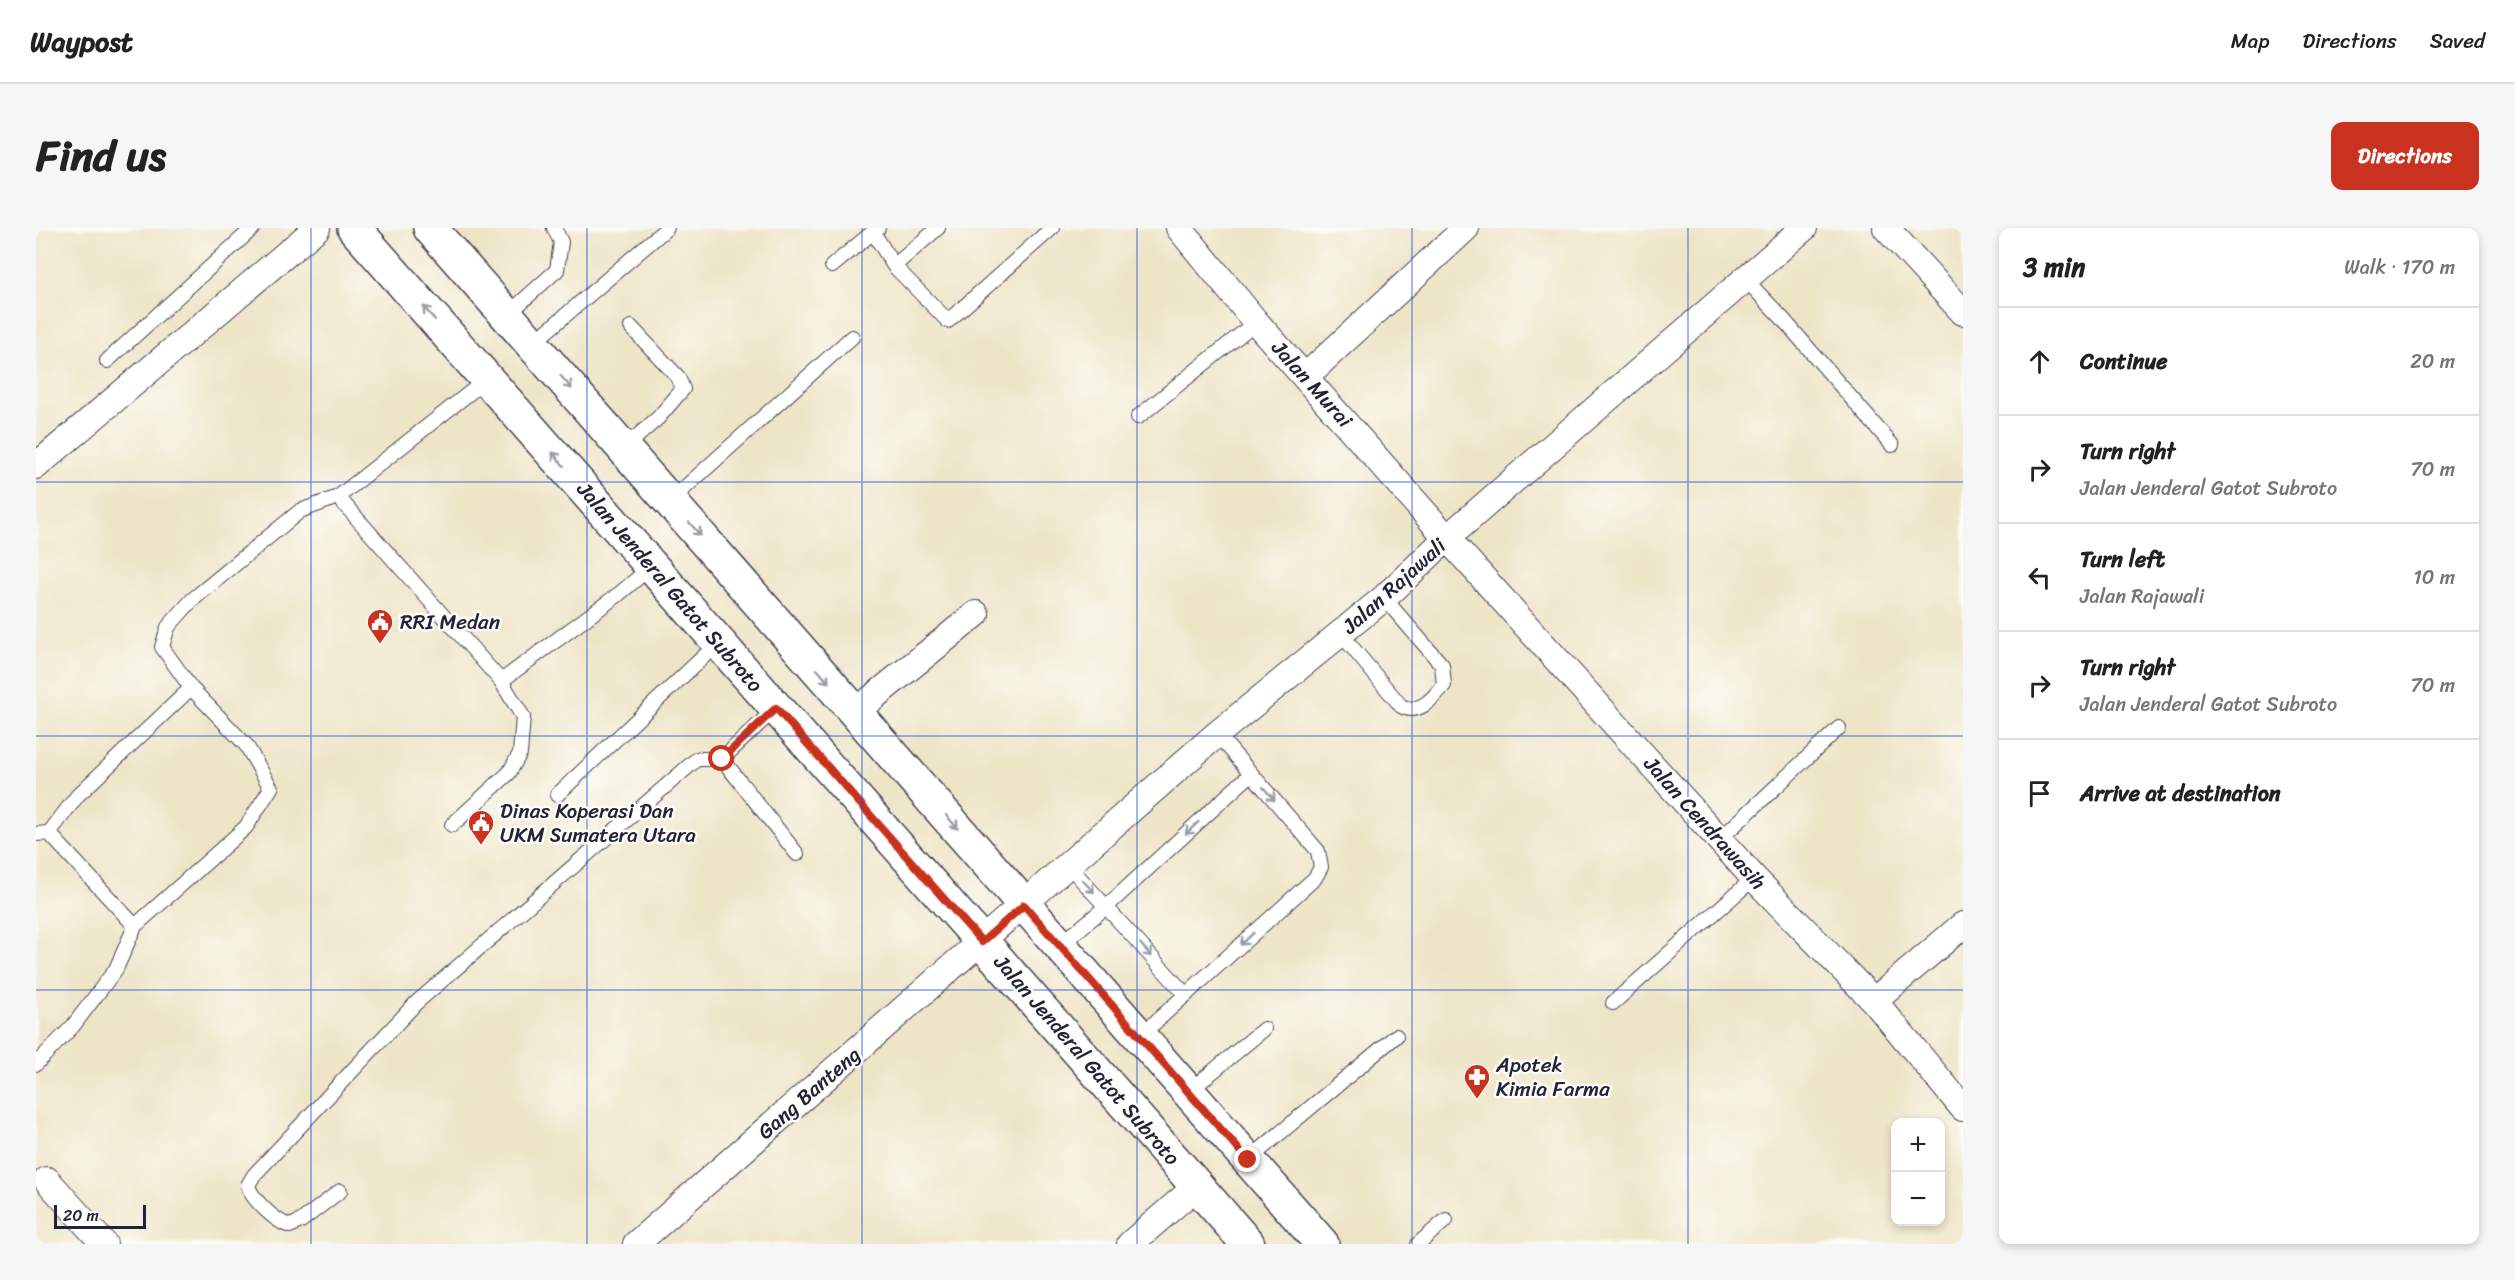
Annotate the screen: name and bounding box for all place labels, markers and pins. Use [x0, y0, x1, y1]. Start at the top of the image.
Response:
place label: RRI Medan [400, 603, 500, 641]
public building icon: RRI Medan [365, 607, 395, 645]
place label: Dinas Koperasi Dan UKM Sumatera Utara [500, 792, 696, 854]
public building icon: Dinas Koperasi Dan UKM Sumatera Utara [466, 808, 496, 846]
place label: Apotek Kimia Farma [1495, 1046, 1610, 1108]
pharmacy icon: Apotek Kimia Farma [1462, 1062, 1492, 1100]

